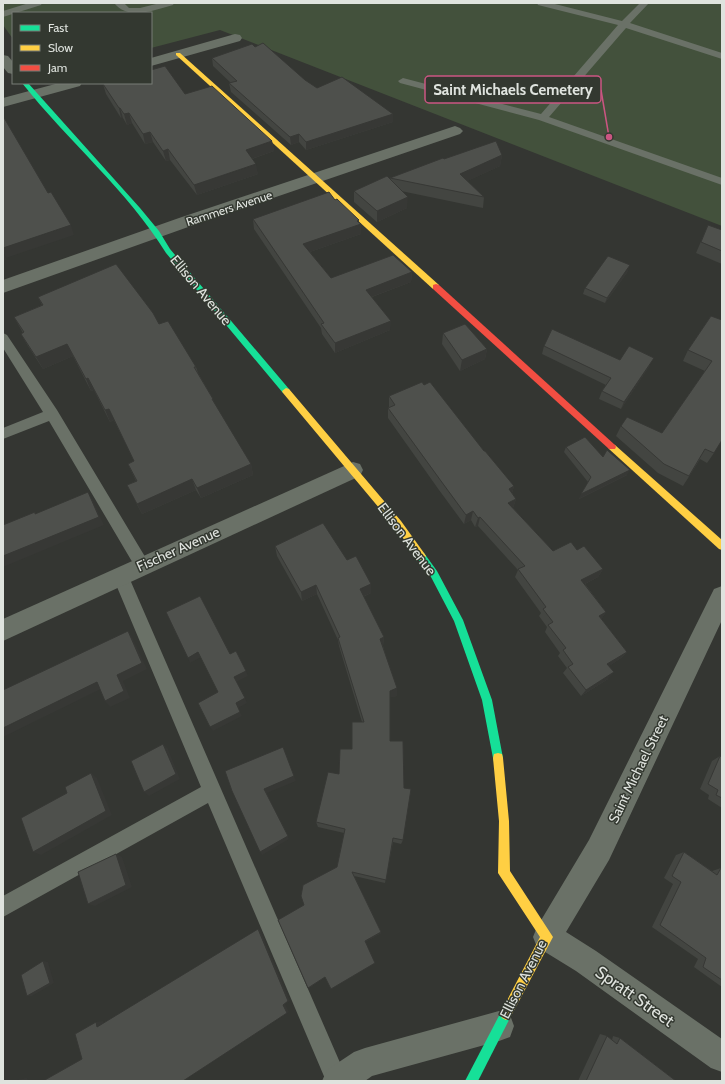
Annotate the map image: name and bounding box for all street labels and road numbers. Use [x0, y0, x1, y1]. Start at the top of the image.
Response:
street label: Rammers Avenue [184, 187, 274, 229]
street label: Ellison Avenue [166, 251, 236, 329]
street label: Ellison Avenue [374, 499, 440, 579]
street label: Fischer Avenue [134, 523, 222, 575]
street label: Saint Michael Street [604, 712, 672, 826]
street label: Ellison Avenue [495, 937, 551, 1021]
street label: Spratt Street [592, 962, 678, 1031]

